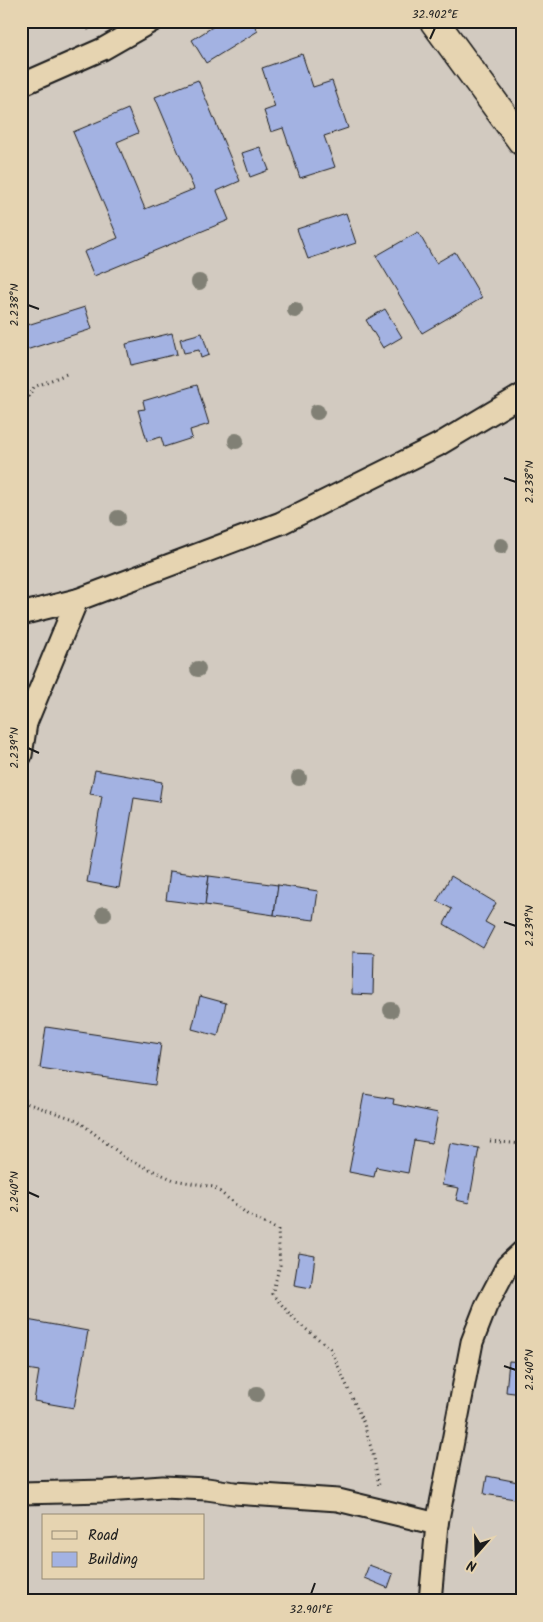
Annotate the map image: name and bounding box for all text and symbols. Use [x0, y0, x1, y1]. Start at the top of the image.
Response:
text: 32.902°E [412, 5, 459, 24]
text: 2.238°N [5, 283, 24, 327]
text: 2.238°N [520, 460, 539, 504]
text: 2.239°N [5, 727, 24, 769]
text: 2.239°N [520, 905, 539, 947]
text: 2.240°N [5, 1171, 24, 1213]
text: 2.240°N [520, 1349, 539, 1391]
legend [42, 1514, 205, 1580]
text: Road [88, 1524, 119, 1548]
north arrow [450, 1530, 500, 1580]
text: Building [88, 1548, 138, 1572]
text: N [464, 1553, 480, 1577]
text: 32.901°E [289, 1600, 334, 1619]

